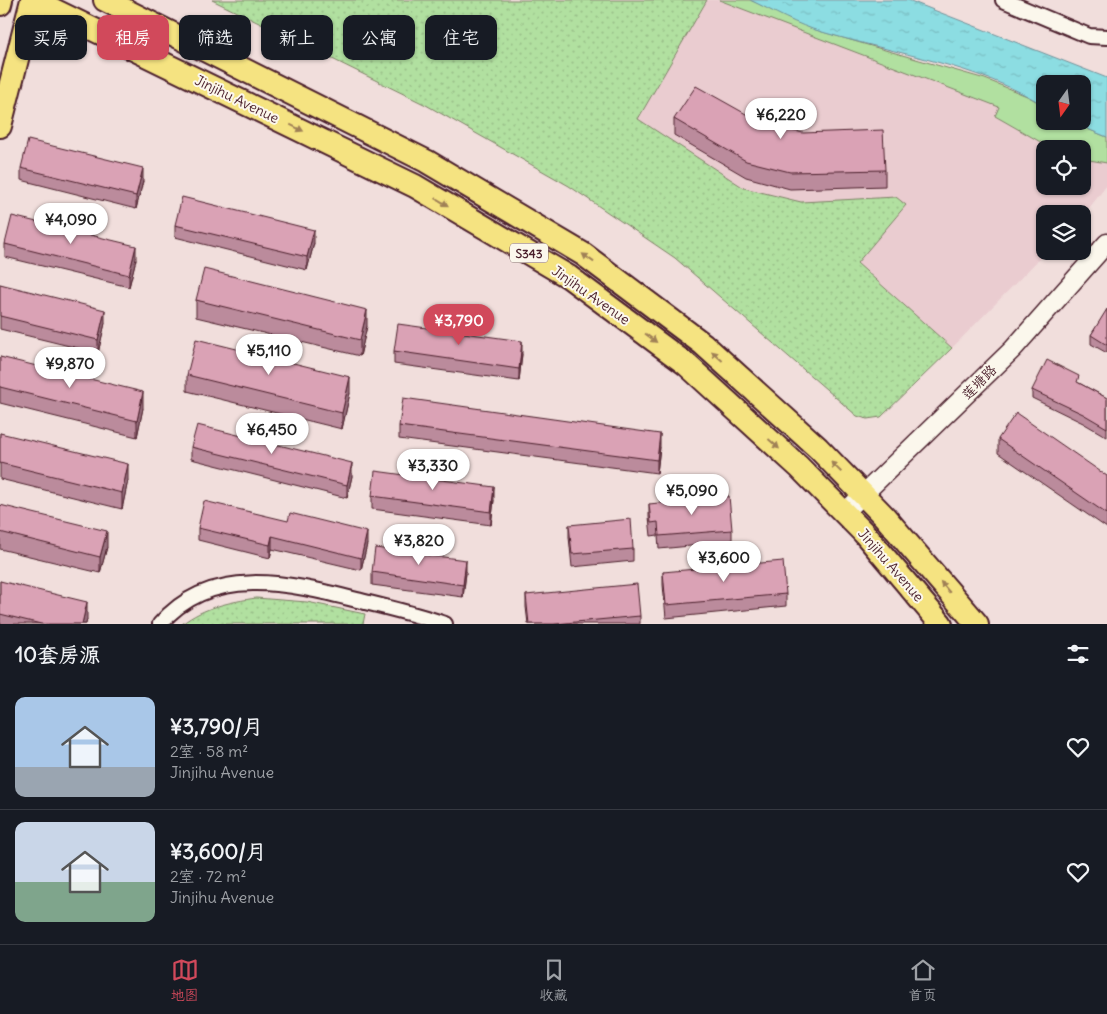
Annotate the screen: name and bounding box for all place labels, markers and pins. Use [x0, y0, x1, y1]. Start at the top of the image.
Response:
pin: ¥6,220 [740, 98, 822, 140]
pin: ¥4,090 [30, 202, 112, 245]
pin: ¥3,790 [418, 304, 500, 346]
pin: ¥5,110 [228, 334, 310, 376]
pin: ¥9,870 [29, 346, 111, 389]
pin: ¥6,450 [231, 412, 313, 455]
pin: ¥3,330 [392, 448, 474, 491]
pin: ¥5,090 [651, 474, 733, 516]
pin: ¥3,820 [378, 524, 460, 566]
pin: ¥3,600 [683, 540, 765, 583]

